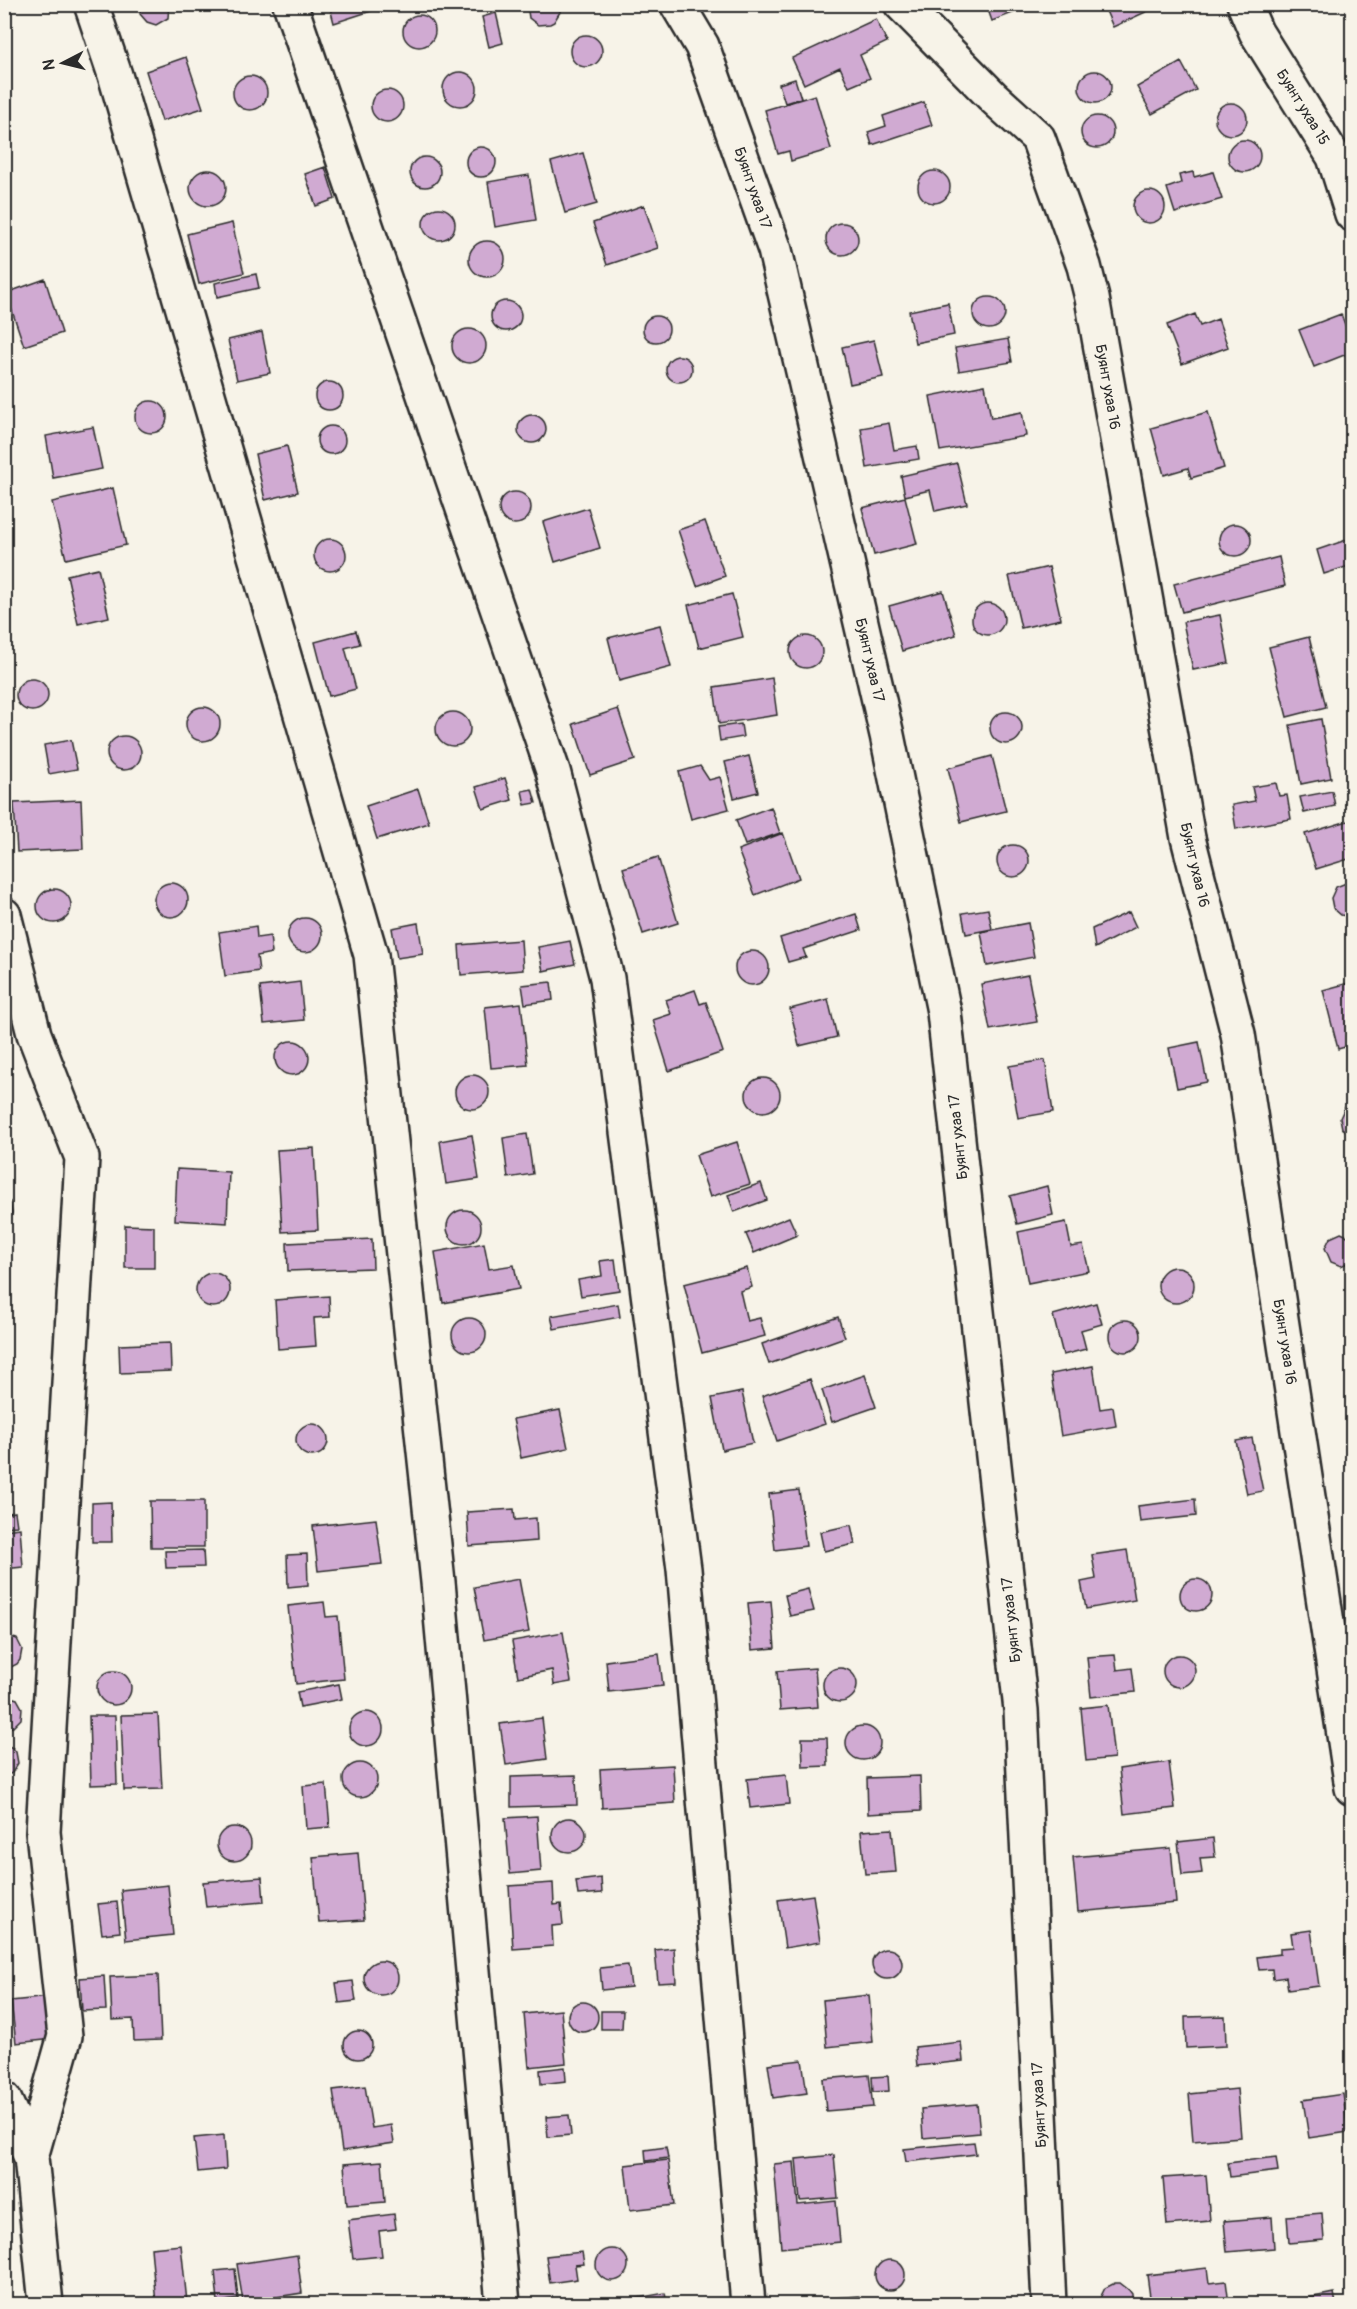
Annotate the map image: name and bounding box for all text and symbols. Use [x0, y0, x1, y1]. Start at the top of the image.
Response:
north arrow [33, 33, 93, 93]
text: N [38, 58, 60, 71]
street label: Буянт ухаа 15 [1272, 66, 1333, 149]
street label: Буянт ухаа 17 [730, 145, 775, 232]
street label: Буянт ухаа 16 [1091, 343, 1124, 431]
street label: Буянт ухаа 17 [851, 616, 888, 704]
street label: Буянт ухаа 16 [1176, 821, 1213, 909]
street label: Буянт ухаа 17 [945, 1093, 972, 1181]
street label: Буянт ухаа 16 [1268, 1298, 1301, 1386]
street label: Буянт ухаа 17 [998, 1576, 1025, 1664]
street label: Буянт ухаа 17 [1028, 2062, 1051, 2148]

